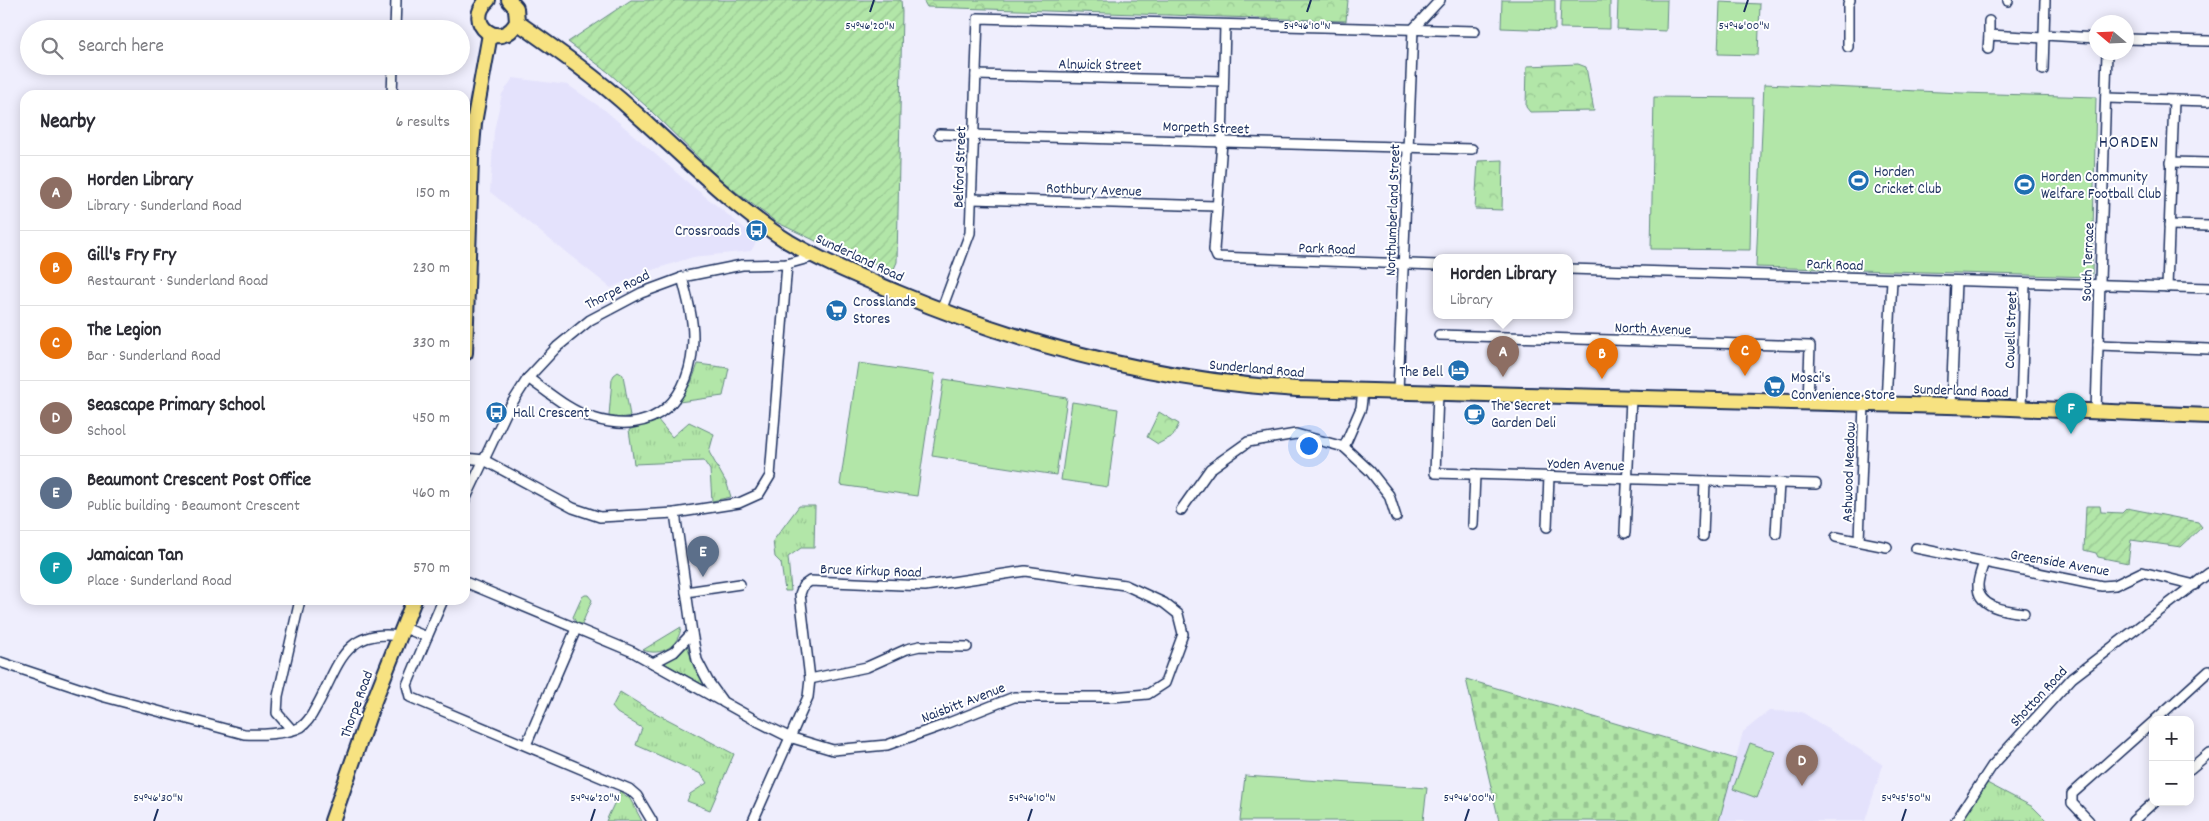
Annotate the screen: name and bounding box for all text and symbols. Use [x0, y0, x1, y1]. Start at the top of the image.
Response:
north arrow [2089, 15, 2134, 60]
text: 54°46'20"N [845, 18, 895, 35]
text: 54°46'10"N [1284, 18, 1331, 35]
text: 54°46'00"N [1719, 18, 1770, 35]
search box [20, 20, 470, 75]
icon: search [38, 34, 66, 62]
text: Search here [78, 34, 164, 61]
street label: Alnwick Street [1058, 54, 1142, 78]
text: Nearby [40, 108, 95, 138]
text: 6 results [395, 111, 450, 134]
street label: Morpeth Street [1162, 116, 1250, 142]
street label: Belford Street [949, 125, 973, 208]
district label: HORDEN [2099, 131, 2159, 156]
street label: Northumberland Street [1381, 143, 1407, 276]
place label: Horden Cricket Club [1874, 162, 1941, 201]
place label: Horden Community Welfare Football Club [2041, 167, 2161, 206]
text: Horden Library [87, 168, 193, 195]
sports icon: Horden Cricket Club [1846, 168, 1870, 192]
sports icon: Horden Community Welfare Football Club [2013, 173, 2037, 197]
street label: Rothbury Avenue [1046, 178, 1142, 204]
text: A [52, 182, 60, 205]
text: 150 m [416, 182, 450, 205]
text: Library · Sunderland Road [87, 195, 242, 218]
bus stop icon: Crossroads [744, 218, 768, 242]
place label: Crossroads [675, 221, 740, 243]
street label: South Terrace [2077, 222, 2101, 302]
street label: Sunderland Road [811, 229, 907, 289]
street label: Park Road [1298, 238, 1356, 262]
text: Gill's Fry Fry [87, 243, 176, 270]
popup [1433, 254, 1573, 319]
street label: Park Road [1806, 254, 1864, 278]
text: B [52, 257, 60, 280]
text: 230 m [413, 257, 450, 280]
text: Horden Library [1450, 262, 1556, 289]
street label: Thorpe Road [582, 265, 654, 317]
text: Restaurant · Sunderland Road [87, 270, 268, 293]
text: Library [1450, 289, 1492, 312]
street label: Cowell Street [2000, 291, 2024, 369]
place label: Crosslands Stores [853, 292, 916, 331]
supermarket icon: Crosslands Stores [825, 298, 849, 322]
text: The Legion [87, 318, 161, 345]
street label: North Avenue [1614, 318, 1692, 342]
text: C [52, 332, 60, 355]
text: 330 m [412, 332, 450, 355]
pin: C [1729, 335, 1761, 376]
pin: A [1487, 336, 1519, 377]
pin: B [1586, 338, 1618, 379]
text: Bar · Sunderland Road [87, 345, 221, 368]
street label: Sunderland Road [1208, 355, 1305, 385]
hotel icon: The Bell [1447, 359, 1471, 383]
place label: The Bell [1399, 362, 1443, 384]
place label: Mosci's Convenience Store [1791, 368, 1896, 407]
supermarket icon: Mosci's Convenience Store [1763, 374, 1787, 398]
street label: Sunderland Road [1913, 379, 2009, 405]
text: Seascape Primary School [87, 393, 265, 420]
pin: F [2055, 393, 2087, 434]
place label: The Secret Garden Deli [1491, 396, 1556, 435]
bus stop icon: Hall Crescent [485, 400, 509, 424]
cafe icon: The Secret Garden Deli [1463, 402, 1487, 426]
place label: Hall Crescent [513, 403, 590, 425]
text: D [52, 407, 60, 430]
text: 450 m [413, 407, 450, 430]
text: School [87, 420, 126, 443]
street label: Ashwood Meadow [1837, 421, 1863, 523]
your location [1296, 433, 1322, 459]
street label: Yoden Avenue [1547, 454, 1625, 478]
text: Beaumont Crescent Post Office [87, 468, 311, 495]
text: E [52, 482, 60, 505]
text: 460 m [412, 482, 450, 505]
text: Public building · Beaumont Crescent [87, 495, 300, 518]
pin: E [687, 536, 719, 577]
text: Jamaican Tan [87, 543, 183, 570]
street label: Greenside Avenue [2008, 544, 2111, 584]
text: F [52, 557, 60, 580]
text: 570 m [413, 557, 450, 580]
street label: Bruce Kirkup Road [820, 559, 922, 585]
text: Place · Sunderland Road [87, 570, 232, 593]
street label: Shotton Road [2005, 662, 2074, 733]
street label: Thorpe Road [336, 668, 380, 741]
street label: Naisbitt Avenue [919, 678, 1009, 730]
map controls [2149, 716, 2194, 806]
button: + [2149, 716, 2194, 761]
pin: D [1786, 745, 1818, 786]
button: − [2149, 761, 2194, 806]
text: 54°46'30"N [133, 790, 183, 807]
text: 54°46'20"N [570, 790, 620, 807]
text: 54°46'10"N [1009, 790, 1056, 807]
text: 54°46'00"N [1444, 790, 1495, 807]
text: 54°45'50"N [1881, 790, 1931, 807]

